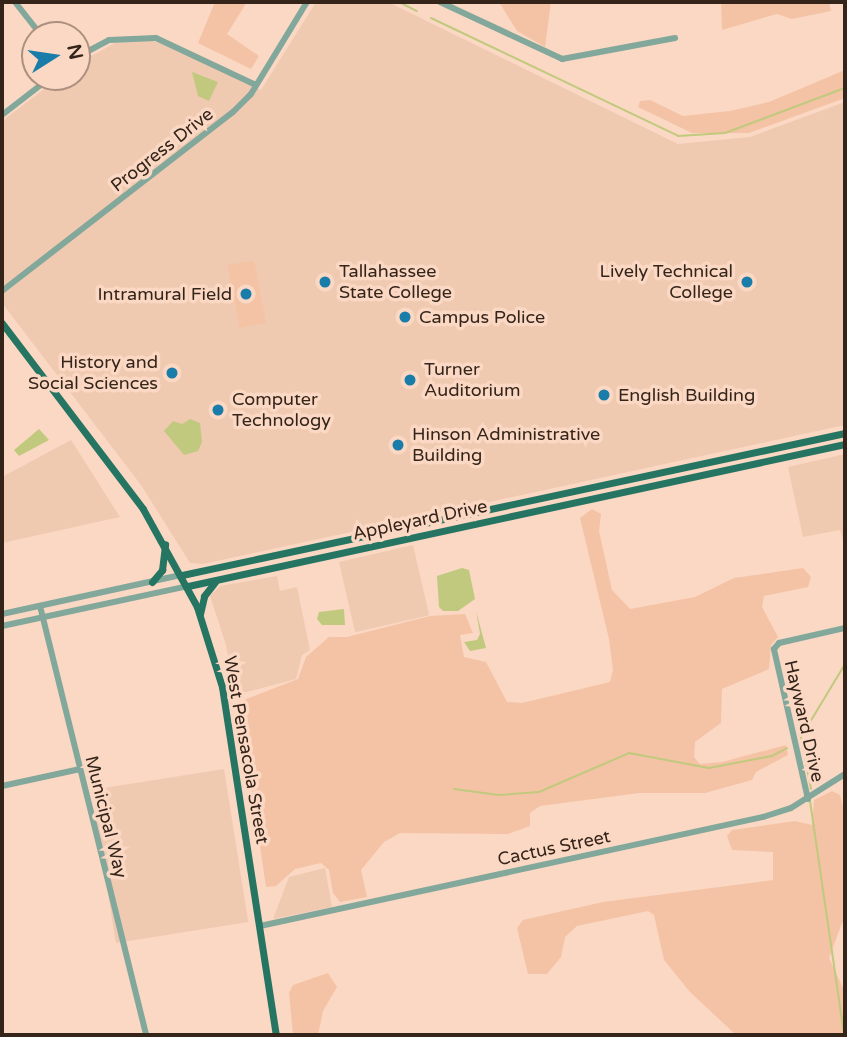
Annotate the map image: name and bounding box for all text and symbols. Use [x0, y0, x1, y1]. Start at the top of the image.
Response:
north arrow [21, 21, 91, 91]
text: N [62, 42, 87, 62]
street label: Progress Drive [107, 103, 217, 197]
place label: Tallahassee State College [339, 261, 452, 304]
place label: Lively Technical College [600, 261, 733, 304]
marker: Tallahassee State College [317, 274, 333, 290]
marker: Lively Technical College [739, 274, 755, 290]
place label: Intramural Field [98, 283, 232, 305]
marker: Intramural Field [238, 286, 254, 302]
place label: Campus Police [419, 306, 545, 328]
marker: Campus Police [397, 309, 413, 325]
place label: History and Social Sciences [28, 352, 158, 394]
place label: Turner Auditorium [424, 359, 521, 402]
marker: History and Social Sciences [164, 365, 180, 381]
marker: Turner Auditorium [402, 372, 418, 388]
place label: English Building [618, 384, 755, 406]
marker: English Building [596, 387, 612, 403]
place label: Computer Technology [232, 389, 331, 432]
marker: Computer Technology [210, 402, 226, 418]
place label: Hinson Administrative Building [412, 424, 600, 466]
marker: Hinson Administrative Building [390, 437, 406, 453]
street label: Appleyard Drive [351, 495, 489, 545]
street label: West Pensacola Street [219, 654, 273, 846]
street label: Hayward Drive [779, 658, 829, 784]
street label: Municipal Way [80, 754, 132, 880]
street label: Cactus Street [496, 825, 612, 871]

